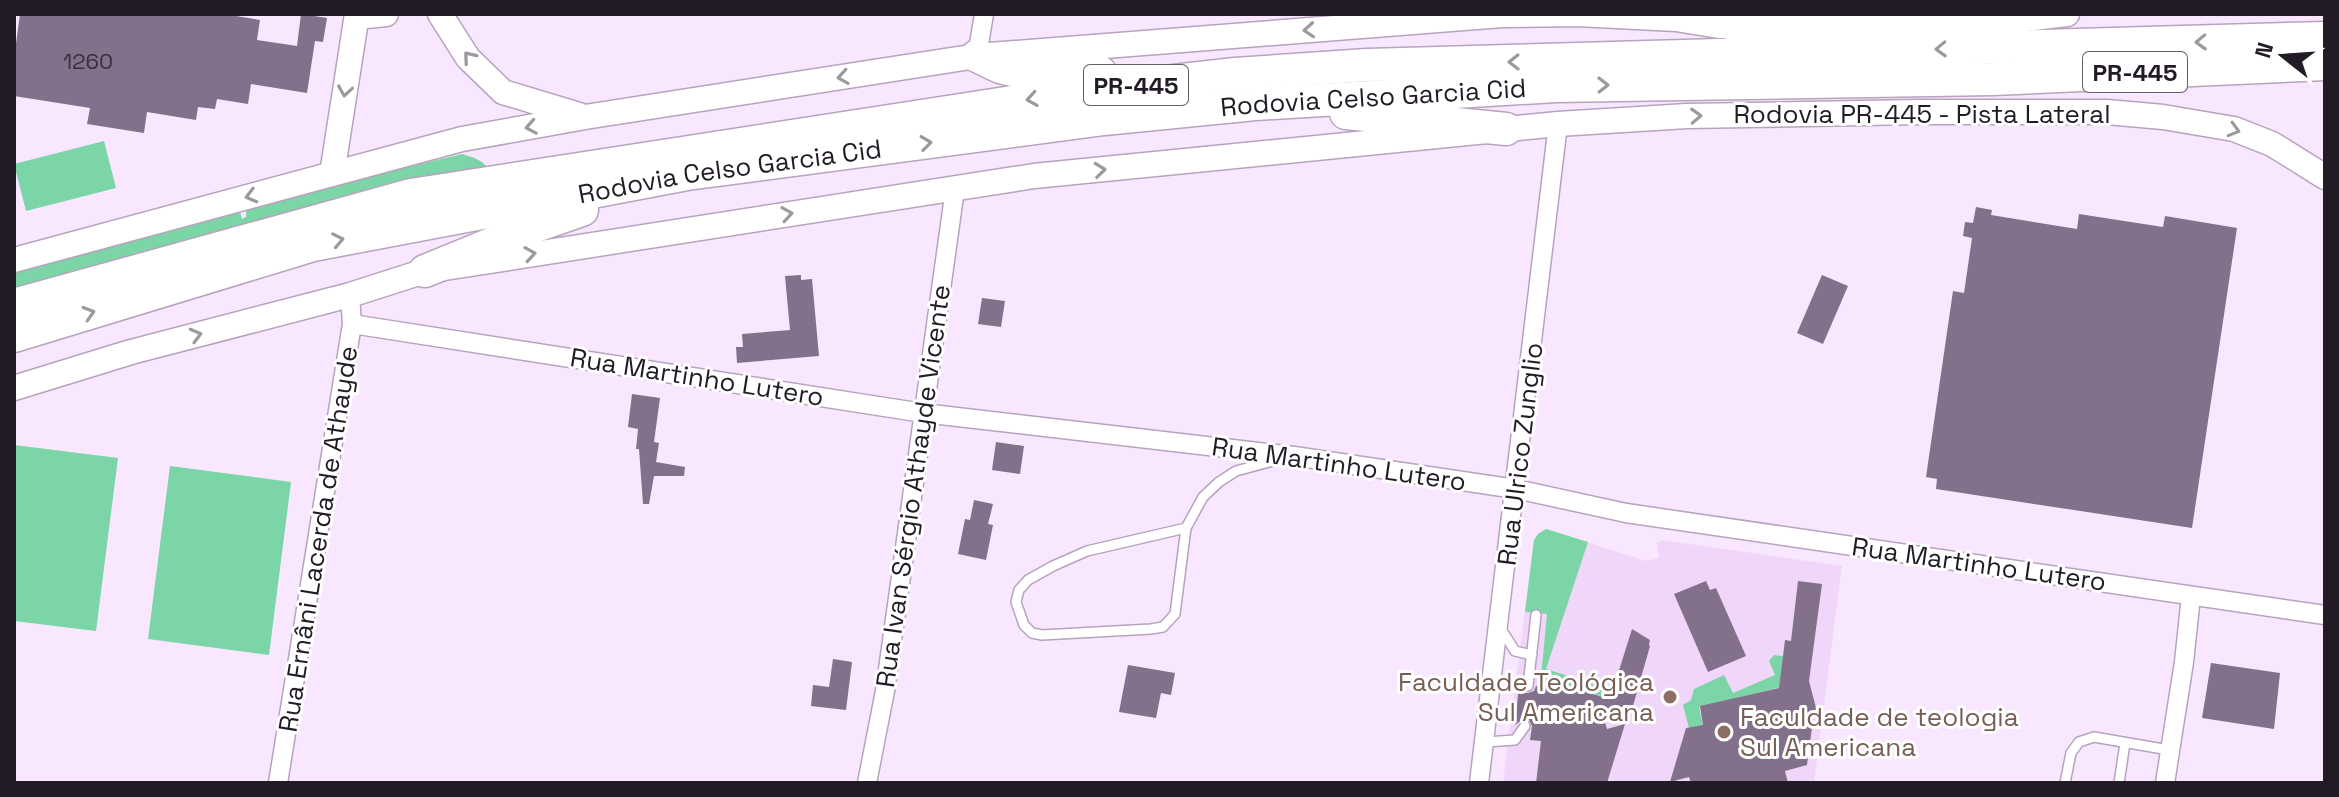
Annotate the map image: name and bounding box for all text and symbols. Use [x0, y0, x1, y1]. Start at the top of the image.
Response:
north arrow [2243, 16, 2323, 96]
one-way arrow [1302, 21, 1315, 38]
one-way arrow [2194, 34, 2207, 51]
text: N [2248, 39, 2279, 61]
one-way arrow [1934, 41, 1947, 58]
house number: 1260 [63, 47, 113, 75]
one-way arrow [465, 52, 479, 67]
road number: PR-445 [2083, 52, 2187, 92]
one-way arrow [1507, 53, 1520, 71]
road number: PR-445 [1084, 65, 1188, 105]
one-way arrow [836, 68, 850, 85]
street label: Rodovia Celso Garcia Cid [1219, 71, 1527, 124]
one-way arrow [1597, 76, 1610, 94]
one-way arrow [337, 84, 354, 98]
one-way arrow [1025, 90, 1038, 107]
street label: Rodovia PR-445 - Pista Lateral [1733, 97, 2111, 131]
one-way arrow [1690, 107, 1703, 124]
one-way arrow [524, 117, 537, 134]
one-way arrow [2227, 121, 2241, 138]
street label: Rodovia Celso Garcia Cid [575, 132, 884, 211]
one-way arrow [919, 135, 933, 152]
one-way arrow [1094, 162, 1107, 179]
one-way arrow [245, 187, 259, 204]
one-way arrow [780, 207, 794, 224]
one-way arrow [331, 232, 344, 249]
one-way arrow [523, 246, 537, 263]
street label: Rua Ivan Sérgio Athayde Vicente [868, 282, 958, 690]
one-way arrow [81, 306, 95, 322]
one-way arrow [189, 327, 203, 344]
street label: Rua Martinho Lutero [568, 340, 826, 414]
street label: Rua Ulrico Zunglio [1489, 341, 1551, 567]
street label: Rua Ernâni Lacerda de Athayde [271, 343, 365, 735]
street label: Rua Martinho Lutero [1210, 429, 1468, 499]
street label: Rua Martinho Lutero [1850, 529, 2108, 599]
place label: Faculdade Teológica Sul Americana [1398, 665, 1654, 729]
marker: Faculdade Teológica Sul Americana [1661, 688, 1679, 706]
place label: Faculdade de teologia Sul Americana [1740, 700, 2019, 764]
marker: Faculdade de teologia Sul Americana [1715, 723, 1733, 741]

